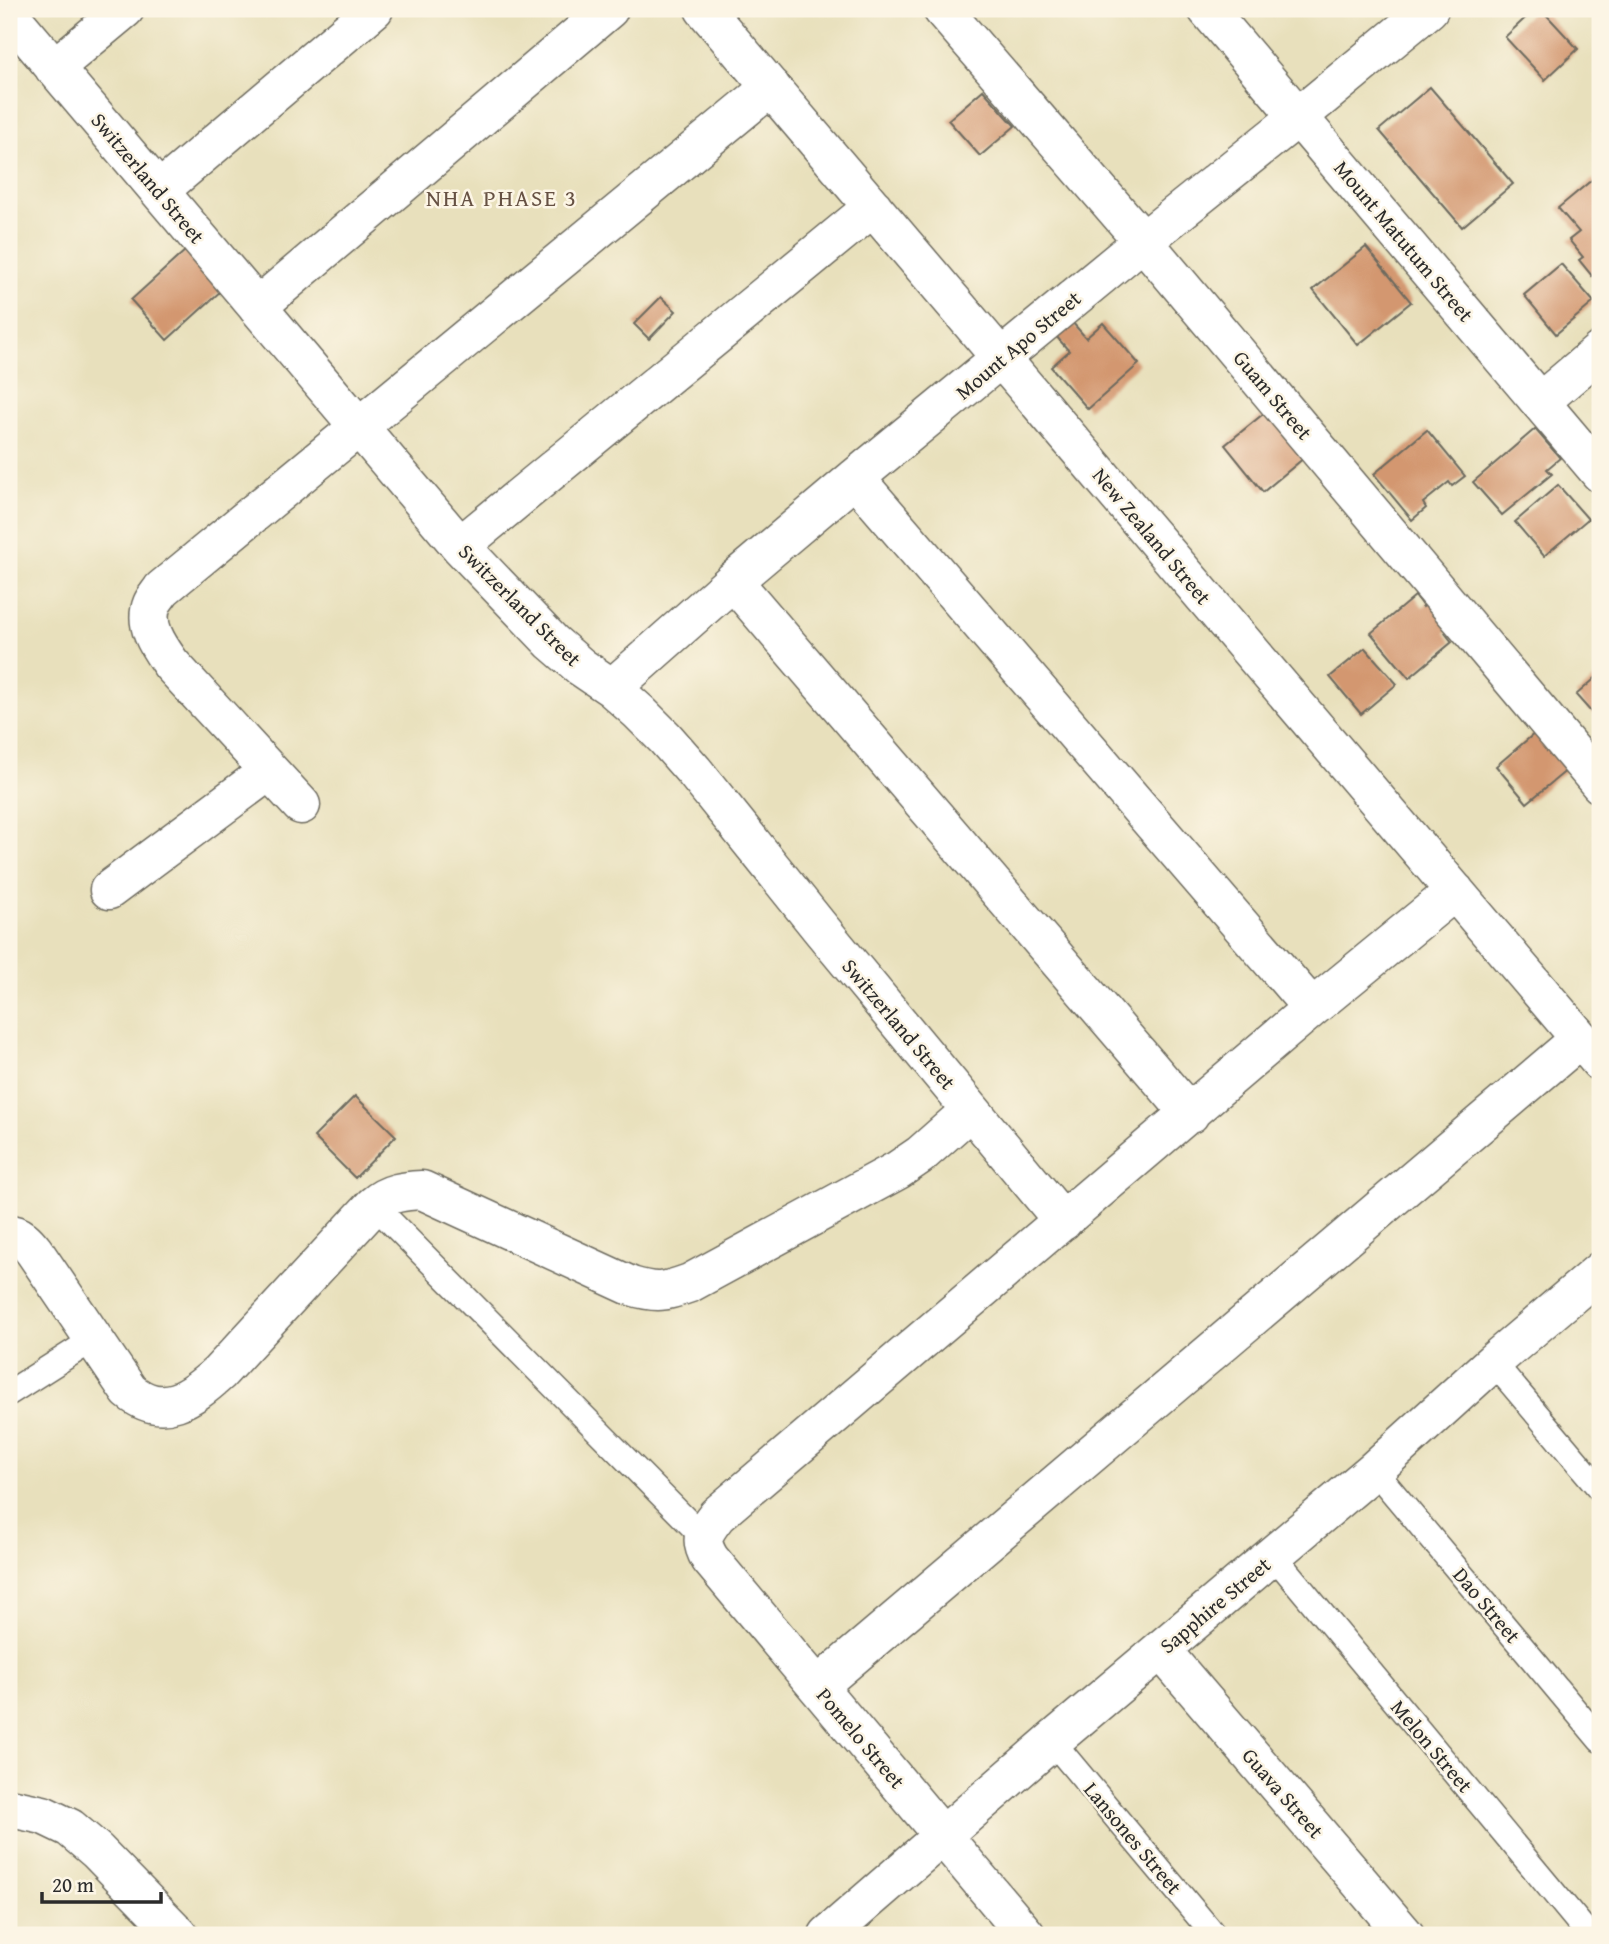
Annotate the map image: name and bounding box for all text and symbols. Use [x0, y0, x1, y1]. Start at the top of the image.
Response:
street label: Switzerland Street [84, 106, 213, 251]
street label: Mount Matutum Street [1327, 153, 1481, 329]
district label: NHA PHASE 3 [426, 181, 578, 214]
street label: Mount Apo Street [948, 283, 1088, 407]
street label: Guam Street [1226, 343, 1320, 447]
street label: New Zealand Street [1085, 461, 1219, 612]
street label: Switzerland Street [451, 536, 589, 674]
street label: Switzerland Street [835, 952, 964, 1097]
street label: Sapphire Street [1153, 1549, 1278, 1661]
street label: Dao Street [1446, 1560, 1529, 1650]
street label: Pomelo Street [809, 1681, 913, 1796]
street label: Melon Street [1384, 1693, 1481, 1800]
street label: Guava Street [1235, 1741, 1332, 1846]
street label: Lansones Street [1077, 1775, 1190, 1902]
scale bar [42, 1860, 161, 1904]
text: 20 m [52, 1869, 94, 1900]

